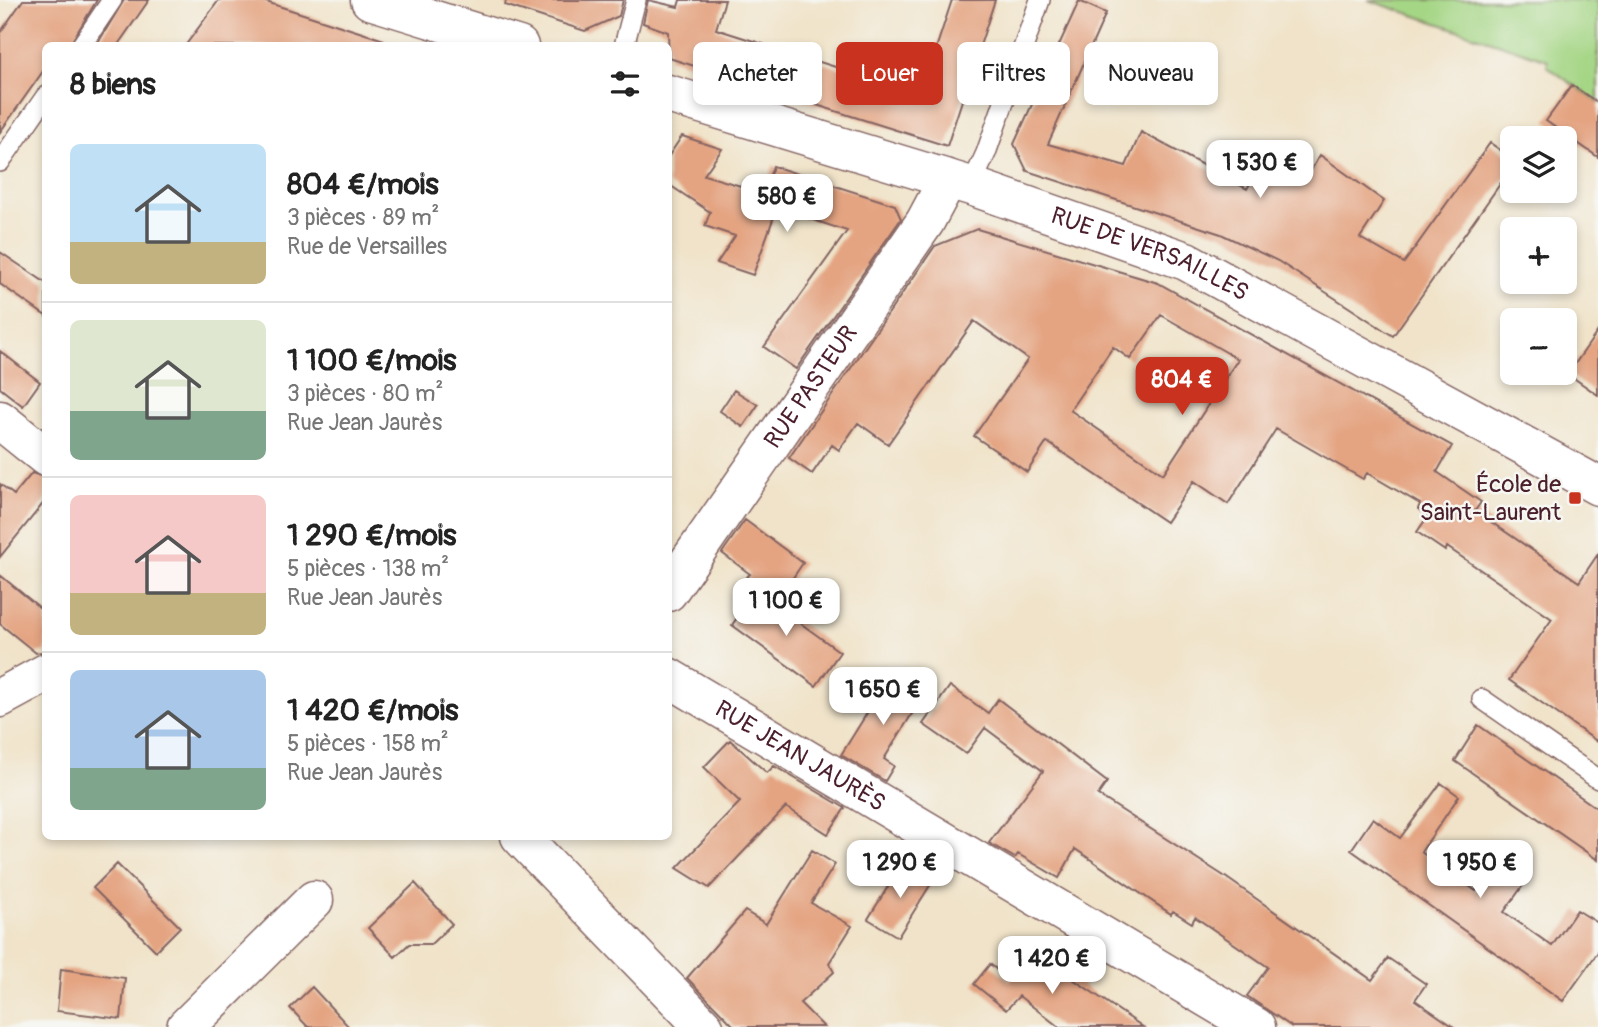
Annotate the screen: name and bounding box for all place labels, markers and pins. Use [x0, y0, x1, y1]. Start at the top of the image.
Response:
pin: 1 530 € [1195, 140, 1325, 200]
pin: 580 € [738, 174, 836, 234]
pin: 804 € [1133, 358, 1231, 417]
place label: École de Saint-Laurent [1420, 470, 1561, 527]
marker: École de Saint-Laurent [1567, 490, 1583, 506]
pin: 1 100 € [721, 578, 851, 638]
pin: 1 650 € [818, 668, 948, 727]
pin: 1 290 € [835, 841, 965, 900]
pin: 1 950 € [1415, 841, 1545, 900]
pin: 1 420 € [987, 936, 1117, 996]

